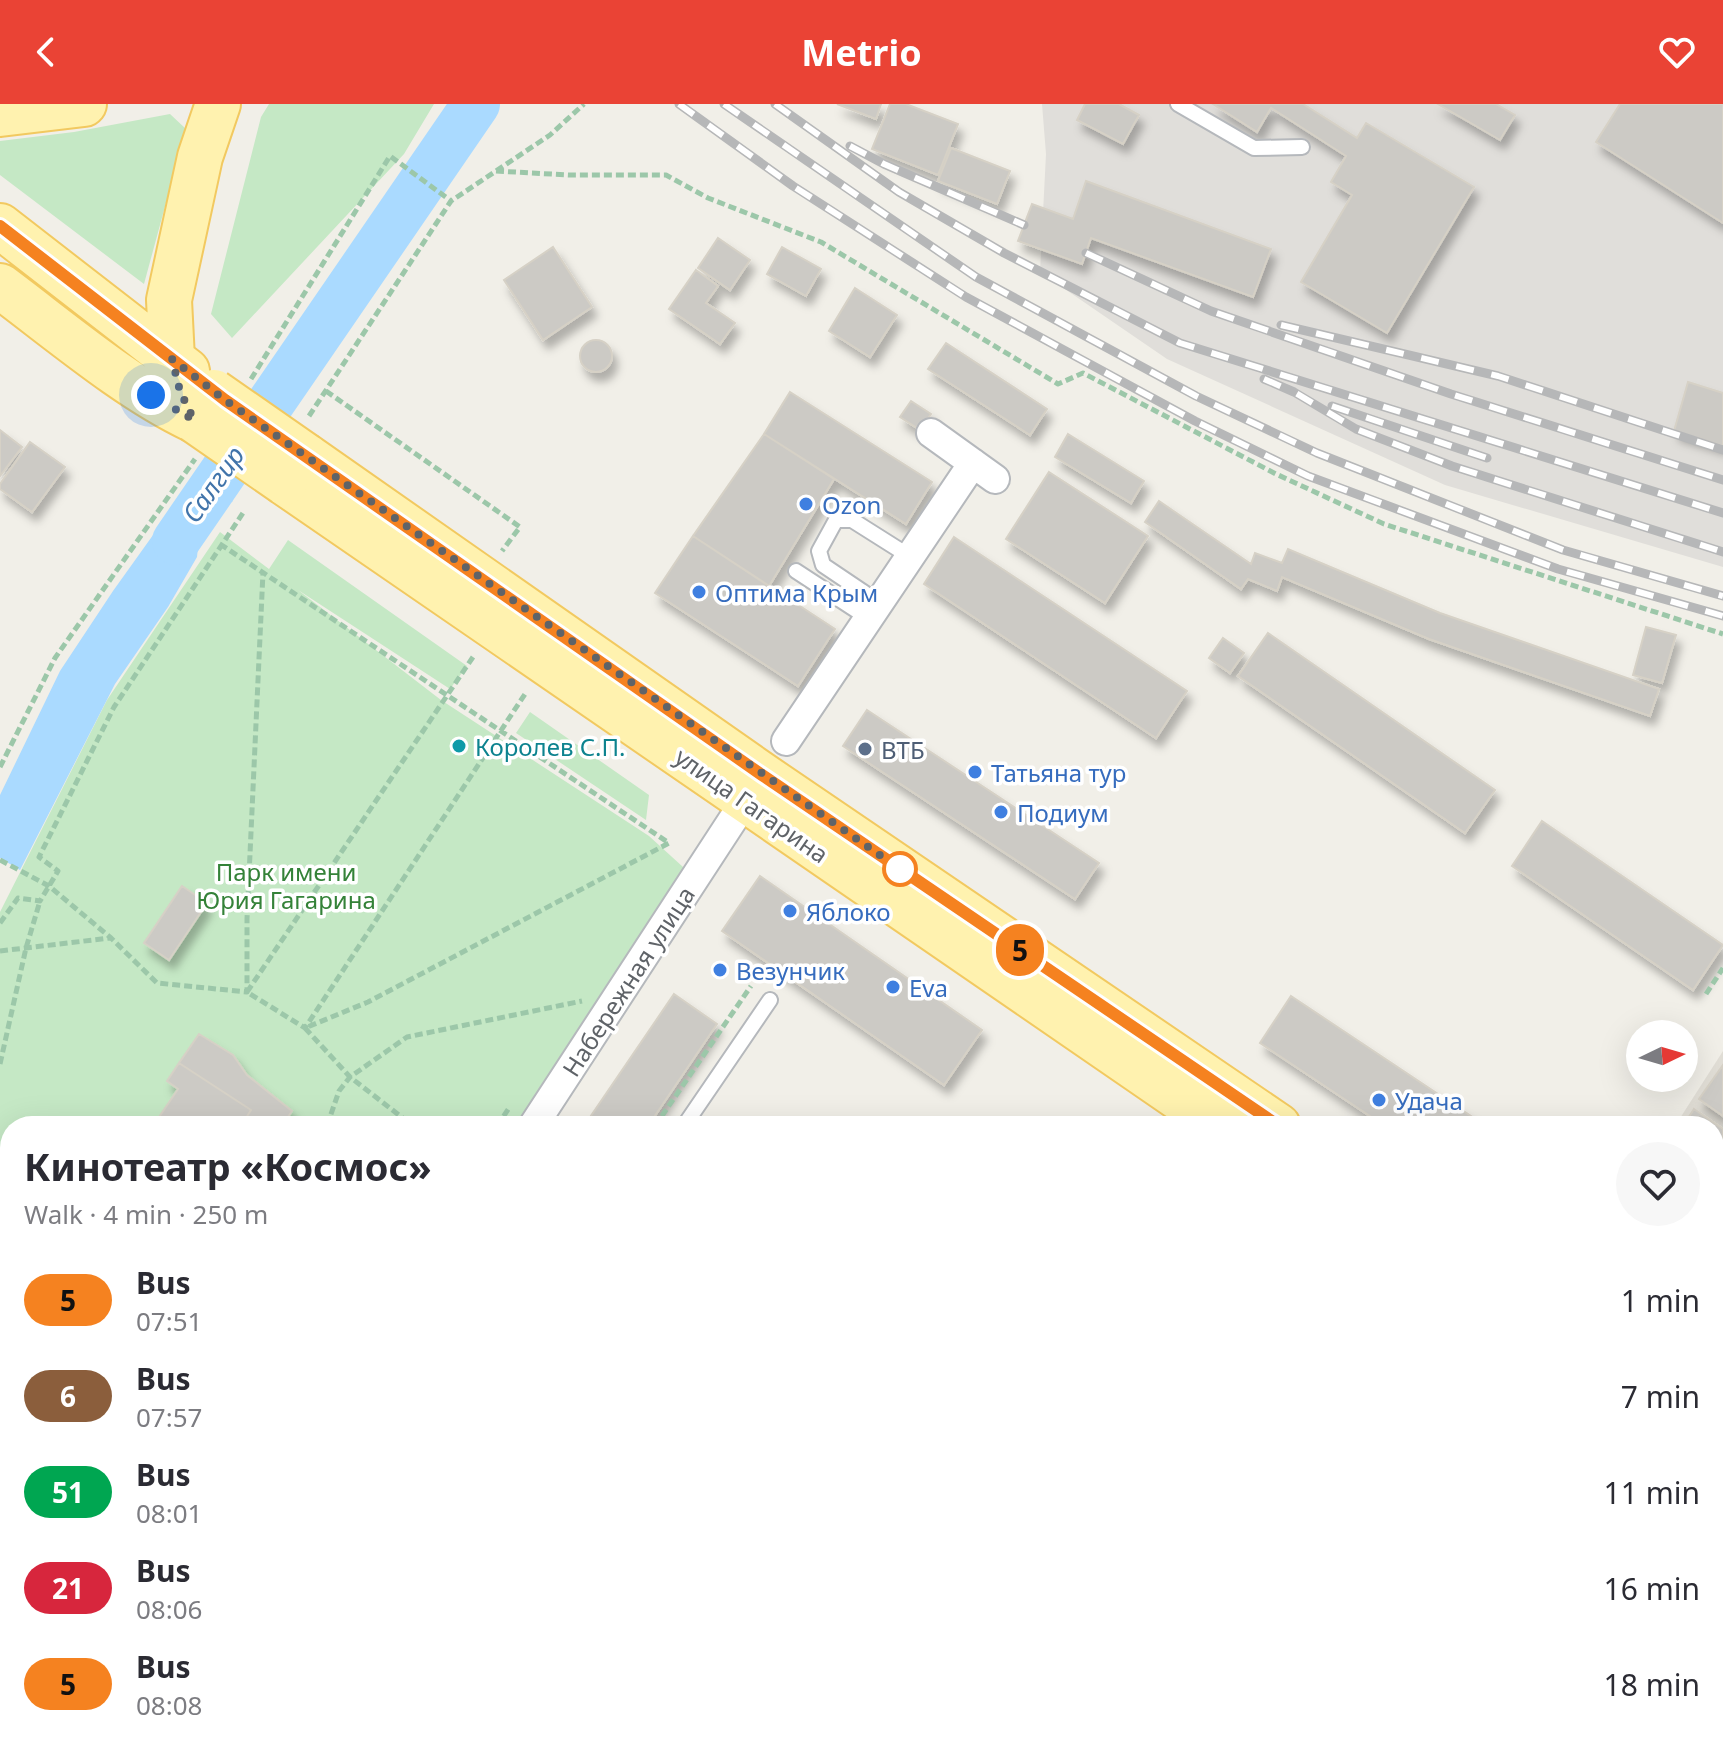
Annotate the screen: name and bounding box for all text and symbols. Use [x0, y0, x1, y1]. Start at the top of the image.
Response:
text: Metrio [801, 28, 922, 77]
icon: back [24, 30, 68, 74]
icon: heart [1655, 30, 1699, 74]
your location [131, 375, 171, 415]
water label: Салгир [174, 438, 252, 530]
place label: Ozon [822, 488, 881, 521]
marker: Ozon [797, 495, 815, 513]
place label: Оптима Крым [715, 576, 878, 609]
marker: Оптима Крым [690, 583, 708, 601]
place label: Королев С.П. [475, 730, 626, 763]
place label: ВТБ [881, 733, 925, 766]
marker: Королев С.П. [450, 737, 468, 755]
street label: улица Гагарина [669, 740, 835, 870]
marker: ВТБ [856, 740, 874, 758]
place label: Татьяна тур [991, 756, 1126, 789]
marker: Татьяна тур [966, 763, 984, 781]
place label: Подиум [1017, 796, 1109, 829]
marker: Подиум [992, 803, 1010, 821]
unlabelled marker [883, 852, 917, 886]
park label: Парк имени Юрия Гагарина [196, 855, 376, 916]
street label: Набережная улица [554, 880, 702, 1082]
place label: Яблоко [806, 895, 891, 928]
marker: Яблоко [781, 902, 799, 920]
line badge: 5 [994, 924, 1046, 976]
text: 5 [1012, 931, 1028, 969]
place label: Везунчик [736, 954, 845, 987]
marker: Везунчик [711, 961, 729, 979]
place label: Eva [909, 971, 948, 1004]
marker: Eva [884, 978, 902, 996]
north arrow [1626, 1020, 1698, 1092]
map controls [1626, 1020, 1698, 1092]
place label: Удача [1395, 1084, 1463, 1117]
marker: Удача [1370, 1091, 1388, 1109]
text: Кинотеатр «Космос» [24, 1140, 432, 1192]
button: heart [1616, 1142, 1700, 1226]
text: Walk · 4 min · 250 m [24, 1196, 268, 1232]
text: Bus [136, 1262, 191, 1303]
text: 1 min [1621, 1280, 1700, 1321]
text: 5 [60, 1281, 76, 1319]
text: 07:51 [136, 1303, 202, 1339]
text: Bus [136, 1358, 191, 1399]
text: 7 min [1621, 1376, 1700, 1417]
text: 6 [60, 1377, 76, 1415]
text: 07:57 [136, 1399, 202, 1435]
text: Bus [136, 1454, 191, 1495]
text: 11 min [1604, 1472, 1700, 1513]
text: 51 [52, 1473, 84, 1511]
text: 08:01 [136, 1495, 202, 1531]
text: Bus [136, 1550, 191, 1591]
text: 16 min [1604, 1568, 1700, 1609]
text: 21 [52, 1569, 84, 1607]
text: 08:06 [136, 1591, 202, 1627]
text: Bus [136, 1646, 191, 1687]
text: 18 min [1604, 1664, 1700, 1705]
text: 5 [60, 1665, 76, 1703]
text: 08:08 [136, 1687, 202, 1723]

